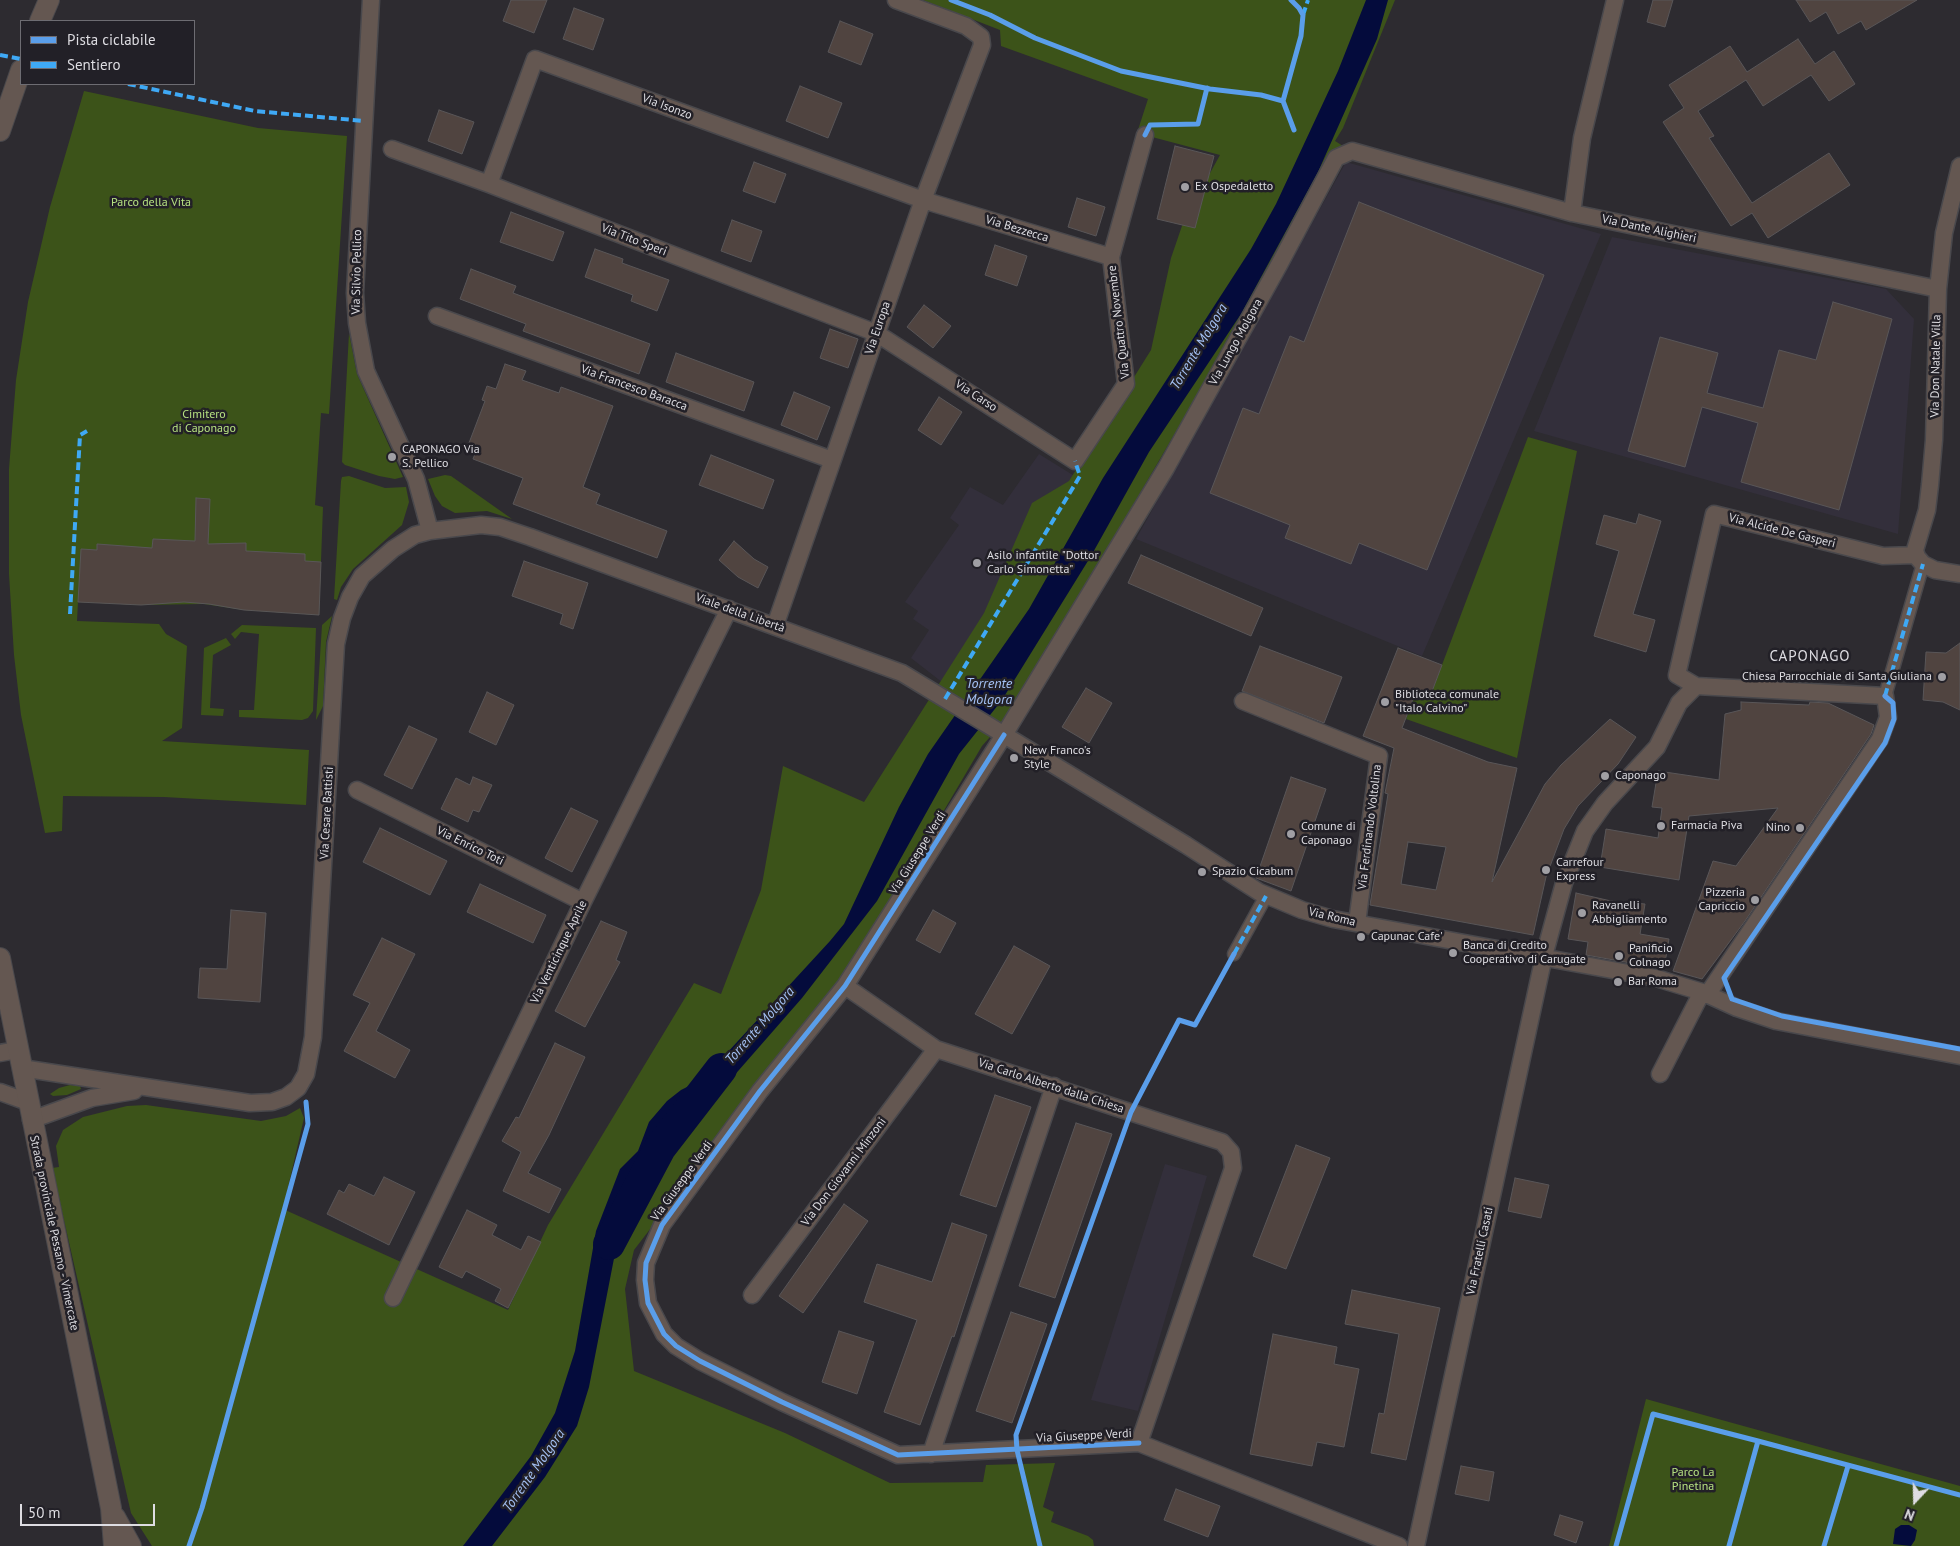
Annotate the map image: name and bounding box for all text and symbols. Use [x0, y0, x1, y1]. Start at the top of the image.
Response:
legend [20, 20, 195, 85]
text: Pista ciclabile [67, 30, 156, 49]
text: Sentiero [67, 55, 121, 74]
street label: Via Isonzo [640, 91, 694, 123]
place label: Ex Ospedaletto [1195, 180, 1273, 194]
marker: Ex Ospedaletto [1179, 181, 1191, 193]
park label: Parco della Vita [111, 196, 191, 210]
street label: Via Dante Alighieri [1600, 212, 1698, 246]
street label: Via Bezzecca [984, 213, 1050, 245]
street label: Via Tito Speri [599, 221, 669, 259]
street label: Via Silvio Pellico [349, 229, 365, 315]
street label: Via Quattro Novembre [1105, 264, 1133, 380]
street label: Via Lungo Molgora [1206, 296, 1266, 388]
street label: Via Europa [862, 300, 894, 356]
water label: Torrente Molgora [1167, 301, 1231, 393]
street label: Via Don Natale Villa [1928, 314, 1944, 418]
street label: Via Francesco Baracca [579, 362, 689, 414]
street label: Via Carso [952, 377, 1000, 415]
park label: Cimitero di Caponago [172, 408, 236, 436]
place label: CAPONAGO Via S. Pellico [402, 443, 480, 471]
marker: CAPONAGO Via S. Pellico [386, 451, 398, 463]
street label: Via Alcide De Gasperi [1727, 511, 1837, 551]
place label: Asilo infantile "Dottor Carlo Simonetta" [987, 549, 1098, 577]
marker: Asilo infantile "Dottor Carlo Simonetta" [971, 557, 983, 569]
street label: Viale della Libertà [693, 590, 787, 636]
district label: CAPONAGO [1768, 648, 1852, 666]
place label: Chiesa Parrocchiale di Santa Giuliana [1742, 670, 1932, 684]
marker: Chiesa Parrocchiale di Santa Giuliana [1936, 671, 1948, 683]
water label: Torrente Molgora [966, 676, 1012, 709]
place label: Biblioteca comunale "Italo Calvino" [1395, 688, 1499, 716]
marker: Biblioteca comunale "Italo Calvino" [1379, 696, 1391, 708]
place label: New Franco's Style [1024, 744, 1091, 772]
marker: New Franco's Style [1008, 752, 1020, 764]
street label: Via Ferdinando Voltolina [1355, 764, 1385, 890]
street label: Via Cesare Battisti [317, 766, 337, 860]
place label: Caponago [1615, 769, 1666, 783]
marker: Caponago [1599, 770, 1611, 782]
street label: Via Giuseppe Verdi [887, 809, 949, 897]
place label: Farmacia Piva [1671, 819, 1742, 833]
place label: Comune di Caponago [1301, 820, 1356, 848]
marker: Farmacia Piva [1655, 820, 1667, 832]
place label: Nino [1766, 821, 1790, 835]
marker: Nino [1794, 822, 1806, 834]
street label: Via Enrico Toti [434, 824, 506, 868]
marker: Comune di Caponago [1285, 828, 1297, 840]
place label: Carrefour Express [1556, 856, 1604, 884]
marker: Carrefour Express [1540, 864, 1552, 876]
place label: Spazio Cicabum [1212, 865, 1293, 879]
marker: Spazio Cicabum [1196, 866, 1208, 878]
place label: Pizzeria Capriccio [1698, 886, 1745, 914]
marker: Pizzeria Capriccio [1749, 894, 1761, 906]
street label: Via Venticinque Aprile [528, 898, 590, 1006]
place label: Ravanelli Abbigliamento [1592, 899, 1667, 927]
street label: Via Roma [1307, 905, 1357, 929]
marker: Ravanelli Abbigliamento [1576, 907, 1588, 919]
place label: Capunac Cafe' [1371, 930, 1443, 944]
marker: Capunac Cafe' [1355, 931, 1367, 943]
place label: Banca di Credito Cooperativo di Carugate [1463, 939, 1586, 967]
place label: Panificio Colnago [1629, 942, 1673, 970]
marker: Banca di Credito Cooperativo di Carugate [1447, 947, 1459, 959]
marker: Panificio Colnago [1613, 950, 1625, 962]
place label: Bar Roma [1628, 975, 1677, 989]
marker: Bar Roma [1612, 976, 1624, 988]
water label: Torrente Molgora [722, 984, 798, 1068]
street label: Via Carlo Alberto dalla Chiesa [976, 1056, 1126, 1116]
street label: Via Don Giovanni Minzoni [799, 1115, 889, 1229]
street label: Strada provinciale Pessano - Vimercate [26, 1134, 82, 1332]
street label: Via Giuseppe Verdi [648, 1138, 716, 1224]
street label: Via Fratelli Casati [1464, 1206, 1496, 1296]
water label: Torrente Molgora [499, 1426, 569, 1516]
street label: Via Giuseppe Verdi [1036, 1426, 1132, 1446]
park label: Parco La Pinetina [1671, 1466, 1715, 1494]
north arrow [1890, 1476, 1940, 1526]
scale bar [22, 1494, 158, 1526]
text: 50 m [28, 1503, 61, 1522]
text: N [1902, 1505, 1917, 1525]

